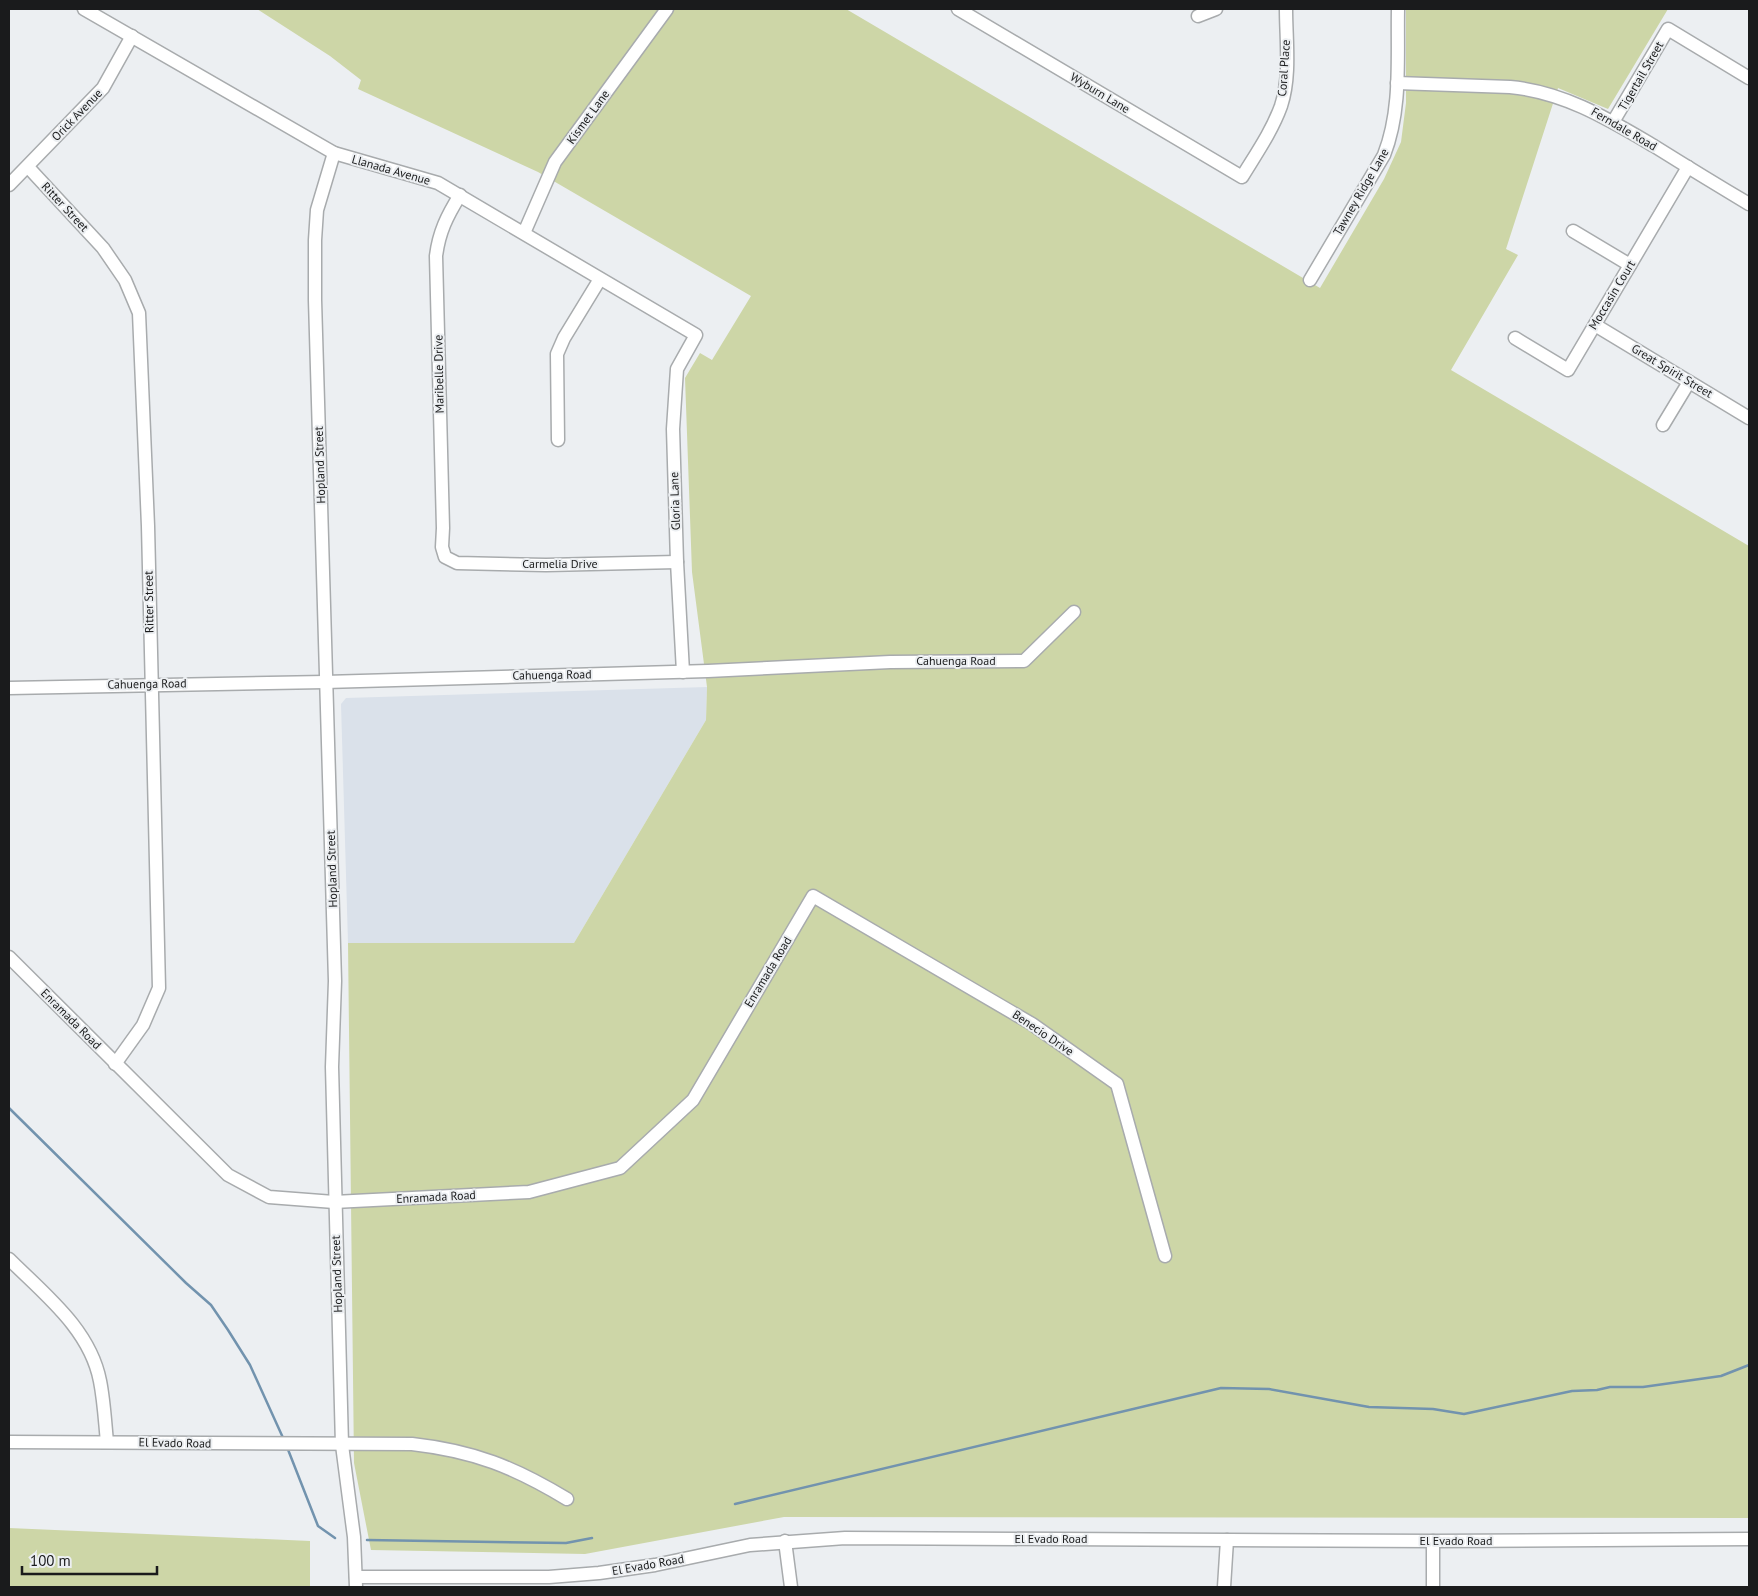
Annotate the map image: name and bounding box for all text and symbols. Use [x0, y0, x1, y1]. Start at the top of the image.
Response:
street label: Tigertail Street [1615, 38, 1666, 113]
street label: Coral Place [1274, 39, 1293, 97]
street label: Wyburn Lane [1068, 69, 1133, 116]
street label: Orick Avenue [48, 85, 105, 144]
street label: Kismet Lane [563, 87, 612, 147]
street label: Ferndale Road [1589, 104, 1660, 153]
street label: Tawney Ridge Lane [1330, 146, 1392, 238]
street label: Llanada Avenue [350, 151, 432, 188]
street label: Ritter Street [39, 179, 92, 235]
street label: Moccasin Court [1585, 257, 1638, 332]
street label: Maribelle Drive [430, 335, 447, 413]
street label: Great Spirit Street [1629, 340, 1716, 401]
street label: Hopland Street [311, 426, 328, 504]
street label: Gloria Lane [666, 472, 683, 530]
street label: Carmelia Drive [522, 556, 598, 571]
street label: Ritter Street [140, 571, 157, 633]
street label: Cahuenga Road [916, 653, 996, 668]
street label: Cahuenga Road [512, 666, 592, 683]
street label: Cahuenga Road [107, 675, 187, 692]
street label: Hopland Street [323, 830, 340, 908]
street label: Enramada Road [741, 934, 795, 1010]
street label: Enramada Road [38, 985, 105, 1052]
street label: Benecio Drive [1010, 1007, 1077, 1059]
street label: Enramada Road [396, 1187, 476, 1206]
street label: Hopland Street [328, 1235, 345, 1313]
street label: El Evado Road [138, 1434, 212, 1451]
street label: El Evado Road [1015, 1531, 1087, 1546]
street label: El Evado Road [1420, 1533, 1492, 1548]
scale bar [22, 1544, 158, 1576]
text: 100 m [30, 1551, 71, 1570]
street label: El Evado Road [611, 1551, 685, 1578]

